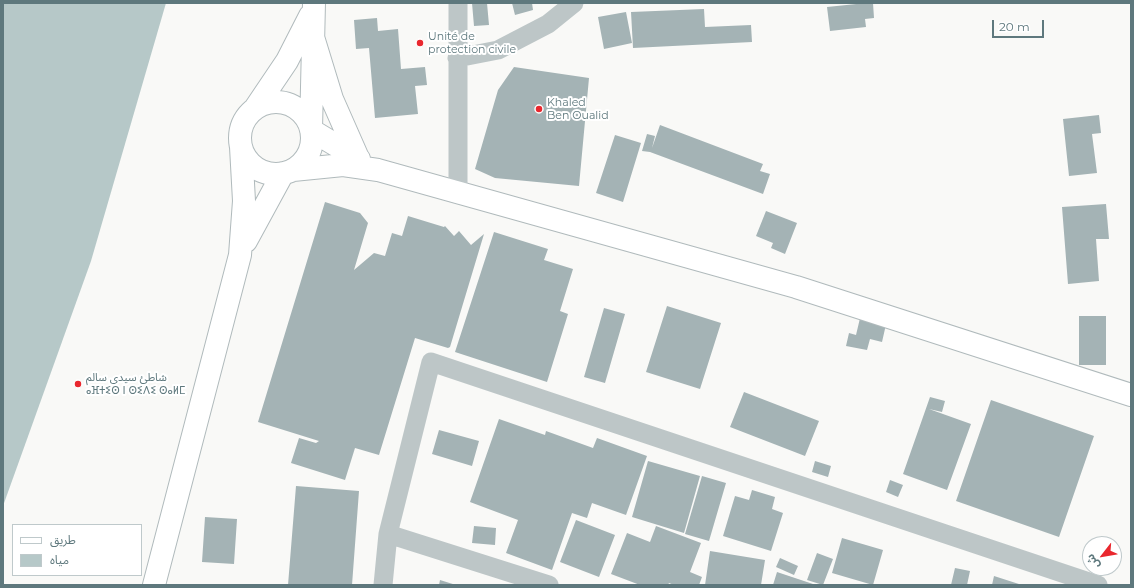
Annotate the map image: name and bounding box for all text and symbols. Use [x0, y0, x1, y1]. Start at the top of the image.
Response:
scale bar [994, 12, 1046, 38]
text: 20 m [999, 19, 1030, 34]
place label: Unité de protection civile [428, 30, 516, 56]
marker: Unité de protection civile [415, 38, 425, 48]
place label: Khaled Ben Oualid [547, 96, 609, 122]
marker: Khaled Ben Oualid [534, 104, 544, 114]
place label: شاطئ سيدي سالم ⴰⴼⵜⵉⵙ ⵏ ⵙⵉⴷⵉ ⵙⴰⵍⵎ [86, 371, 185, 397]
marker: شاطئ سيدي سالم ⴰⴼⵜⵉⵙ ⵏ ⵙⵉⴷⵉ ⵙⴰⵍⵎ [73, 379, 83, 389]
legend [12, 524, 142, 576]
text: طريق [50, 532, 76, 547]
north arrow [1082, 536, 1122, 576]
text: مياه [50, 552, 69, 567]
text: ش [1083, 552, 1102, 572]

